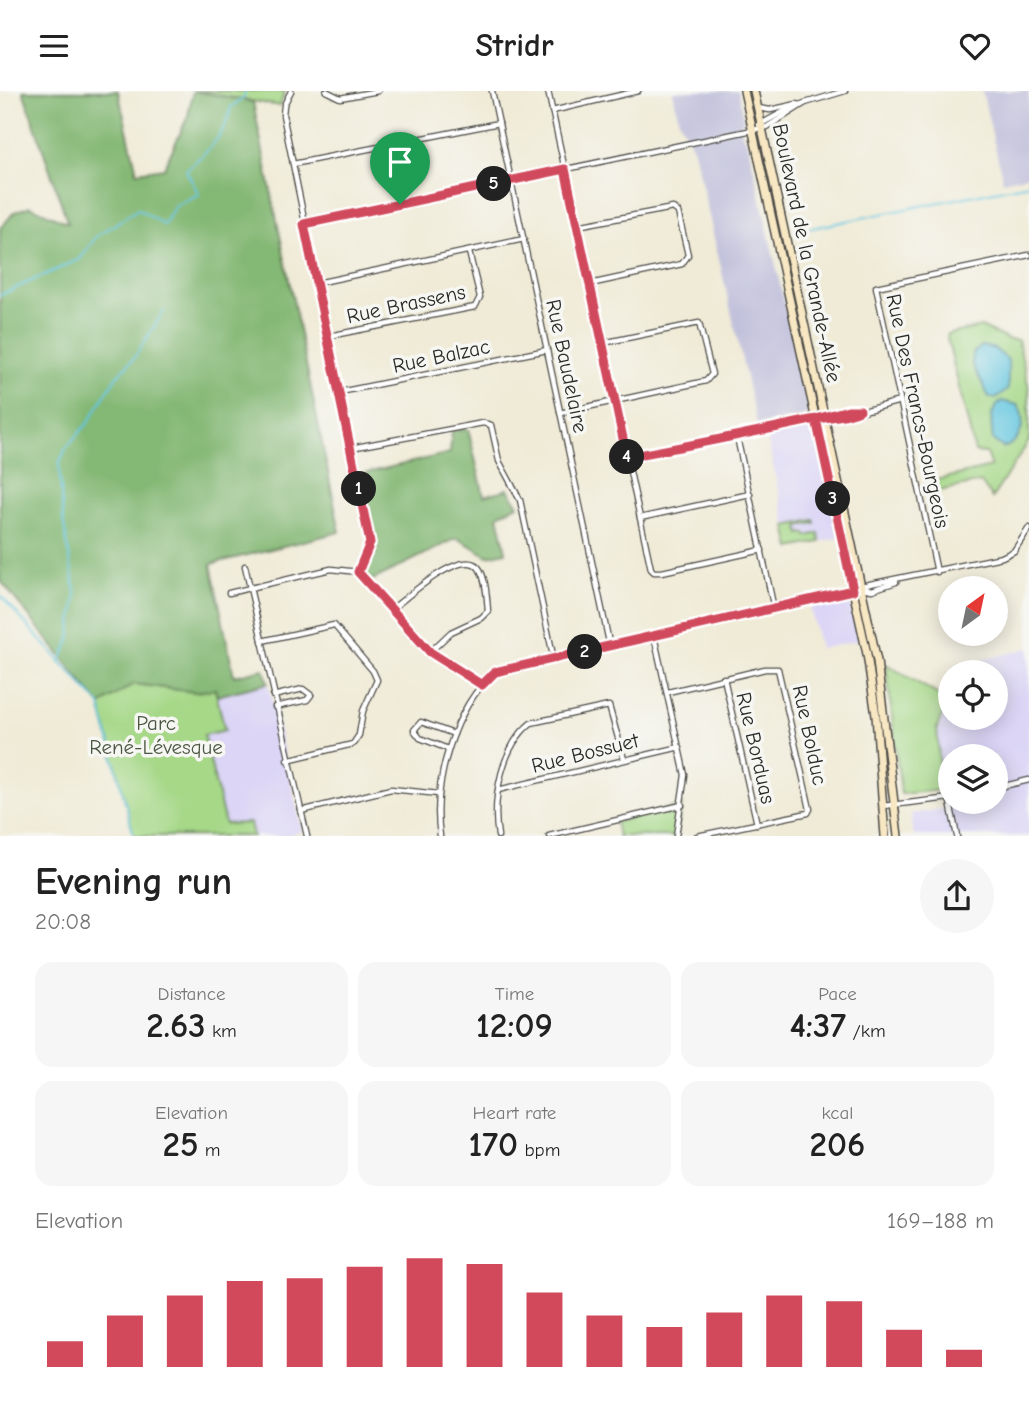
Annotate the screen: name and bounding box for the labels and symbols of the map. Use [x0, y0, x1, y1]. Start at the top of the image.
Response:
street label: Boulevard de la Grande-Allée [768, 121, 846, 385]
pin [370, 132, 430, 204]
pin: 5 [476, 167, 512, 201]
street label: Rue Brassens [344, 280, 468, 328]
street label: Rue Des Francs-Bourgeois [881, 292, 955, 530]
street label: Rue Baudelaire [541, 297, 593, 435]
street label: Rue Balzac [390, 334, 492, 378]
pin: 4 [610, 439, 644, 475]
pin: 1 [342, 471, 376, 507]
pin: 3 [816, 481, 850, 517]
north arrow [938, 576, 1008, 646]
pin: 2 [568, 635, 602, 669]
street label: Rue Bolduc [788, 683, 832, 787]
street label: Rue Borduas [731, 690, 781, 806]
park label: Parc René-Lévesque [89, 711, 223, 759]
street label: Rue Bossuet [529, 728, 642, 778]

